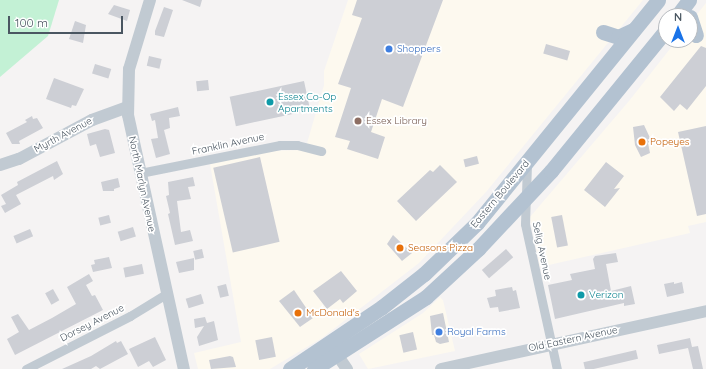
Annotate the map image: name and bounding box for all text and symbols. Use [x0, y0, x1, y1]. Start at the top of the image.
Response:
scale bar [10, 8, 125, 34]
north arrow [658, 8, 698, 48]
text: N [674, 10, 682, 24]
text: 100 m [15, 15, 48, 30]
place label: Shoppers [397, 43, 441, 55]
marker: Shoppers [384, 44, 394, 54]
place label: Essex Co-Op Apartments [278, 90, 336, 114]
marker: Essex Co-Op Apartments [265, 97, 275, 107]
street label: Myrth Avenue [32, 115, 94, 155]
place label: Essex Library [366, 115, 427, 127]
marker: Essex Library [353, 116, 363, 126]
street label: Franklin Avenue [191, 130, 265, 158]
street label: North Marlyn Avenue [126, 135, 158, 233]
place label: Popeyes [650, 136, 690, 148]
marker: Popeyes [637, 137, 647, 147]
street label: Eastern Boulevard [468, 158, 532, 230]
street label: Selig Avenue [530, 221, 554, 281]
place label: Seasons Pizza [408, 242, 473, 254]
marker: Seasons Pizza [395, 243, 405, 253]
place label: Verizon [589, 289, 624, 301]
marker: Verizon [576, 290, 586, 300]
street label: Dorsey Avenue [58, 302, 126, 344]
place label: McDonald's [306, 307, 359, 319]
marker: McDonald's [293, 308, 303, 318]
street label: Old Eastern Avenue [527, 324, 619, 354]
place label: Royal Farms [447, 326, 506, 338]
marker: Royal Farms [434, 327, 444, 337]

